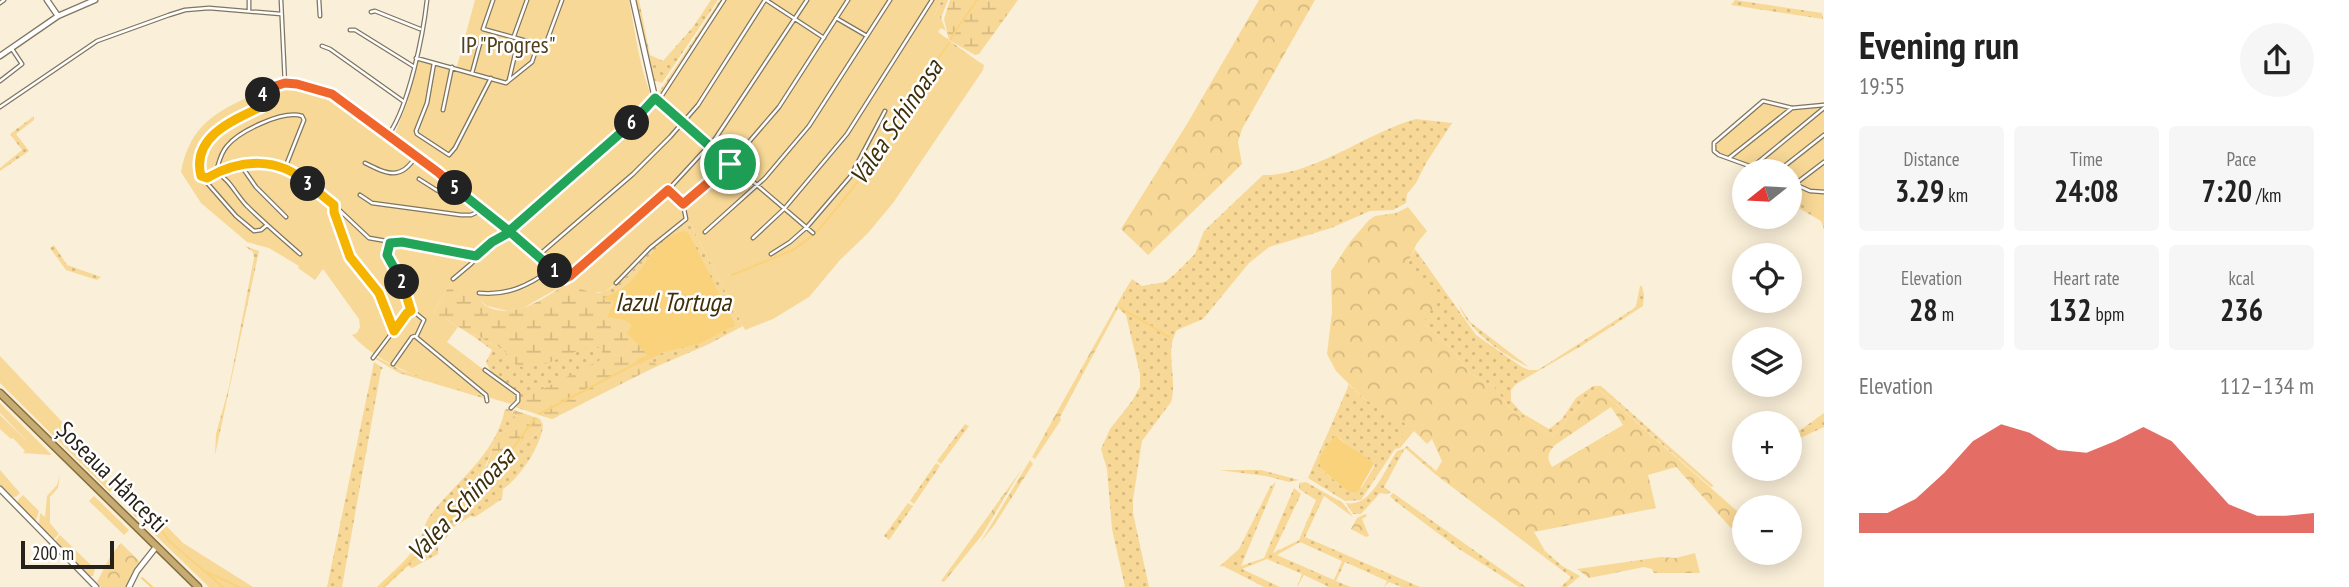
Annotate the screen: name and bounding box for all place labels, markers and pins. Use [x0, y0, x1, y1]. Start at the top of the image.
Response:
pin: 4 [246, 78, 280, 112]
pin: 6 [614, 106, 650, 140]
pin [700, 134, 760, 194]
pin: 3 [290, 166, 326, 202]
pin: 5 [438, 170, 472, 206]
pin: 1 [538, 254, 572, 288]
pin: 2 [384, 264, 420, 300]

